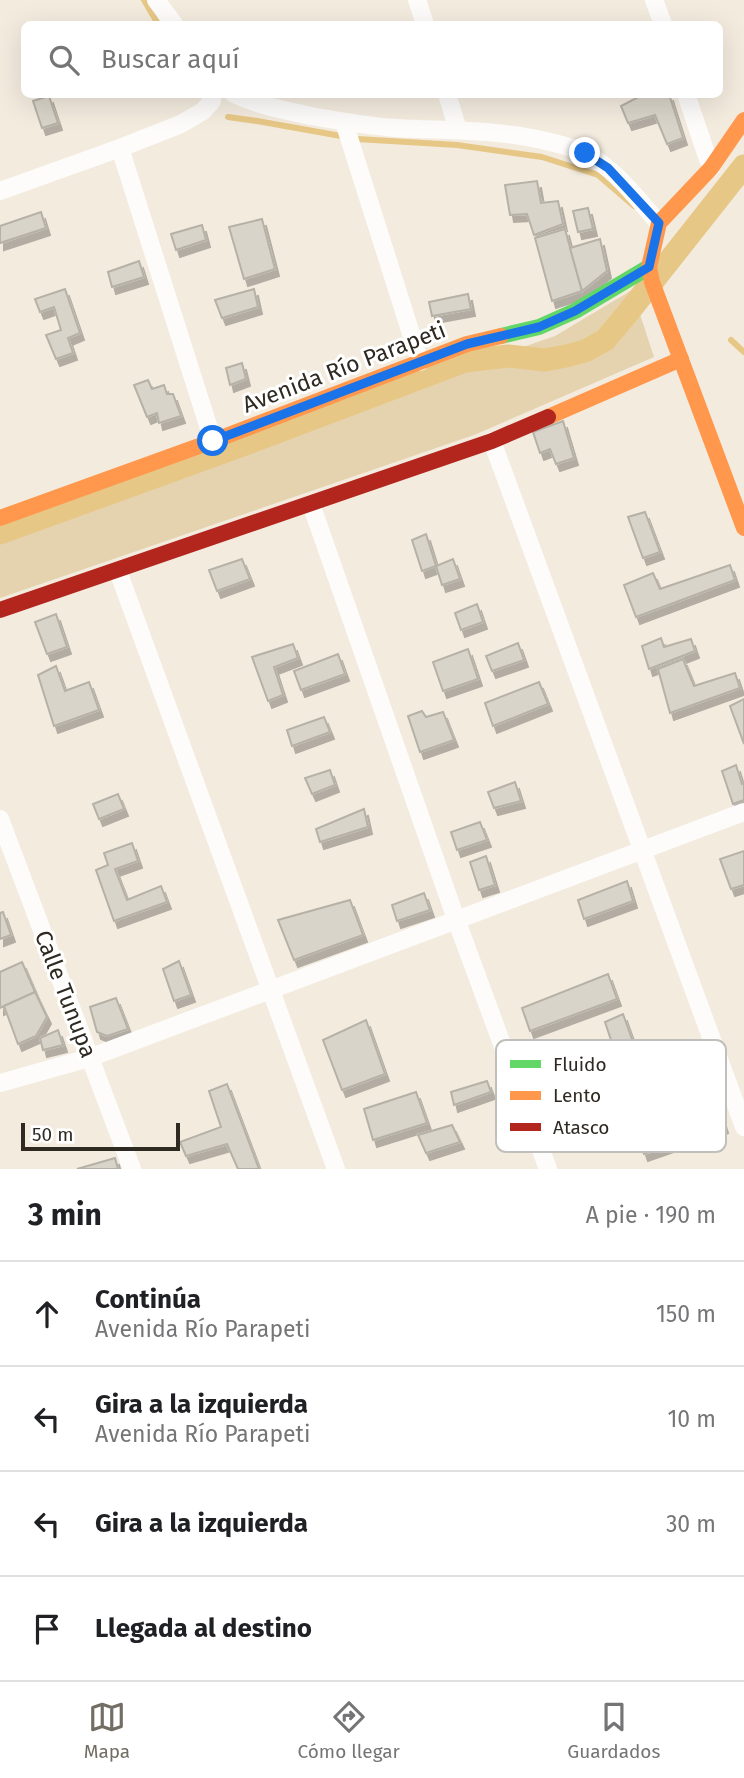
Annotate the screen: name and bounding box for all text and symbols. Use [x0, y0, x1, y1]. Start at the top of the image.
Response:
search box [21, 21, 723, 98]
icon: search [45, 41, 83, 79]
text: Buscar aquí [101, 44, 239, 75]
route end [569, 137, 600, 168]
street label: Avenida Río Parapeti [238, 315, 450, 419]
route start [197, 425, 228, 456]
street label: Calle Tunupa [29, 926, 103, 1062]
legend [496, 1040, 726, 1152]
text: Fluido [553, 1053, 607, 1076]
text: Lento [553, 1084, 601, 1107]
text: Atasco [553, 1116, 609, 1139]
scale bar [21, 1120, 180, 1152]
text: 50 m [32, 1123, 73, 1146]
text: 3 min [28, 1197, 102, 1233]
text: A pie · 190 m [586, 1201, 716, 1229]
text: Continúa [95, 1284, 201, 1315]
icon: ahead [28, 1295, 66, 1333]
text: 150 m [656, 1300, 716, 1328]
text: Avenida Río Parapeti [95, 1315, 310, 1343]
text: Gira a la izquierda [95, 1389, 308, 1420]
icon: left [28, 1400, 66, 1438]
text: 10 m [667, 1405, 716, 1433]
text: Avenida Río Parapeti [95, 1420, 310, 1448]
icon: left [28, 1505, 66, 1543]
text: Gira a la izquierda [95, 1508, 308, 1539]
text: 30 m [666, 1510, 716, 1538]
icon: arrive [28, 1610, 66, 1648]
text: Llegada al destino [95, 1613, 312, 1644]
tab: Mapa [84, 1698, 130, 1763]
tab: Cómo llegar [298, 1698, 400, 1763]
tab: Guardados [567, 1698, 660, 1763]

